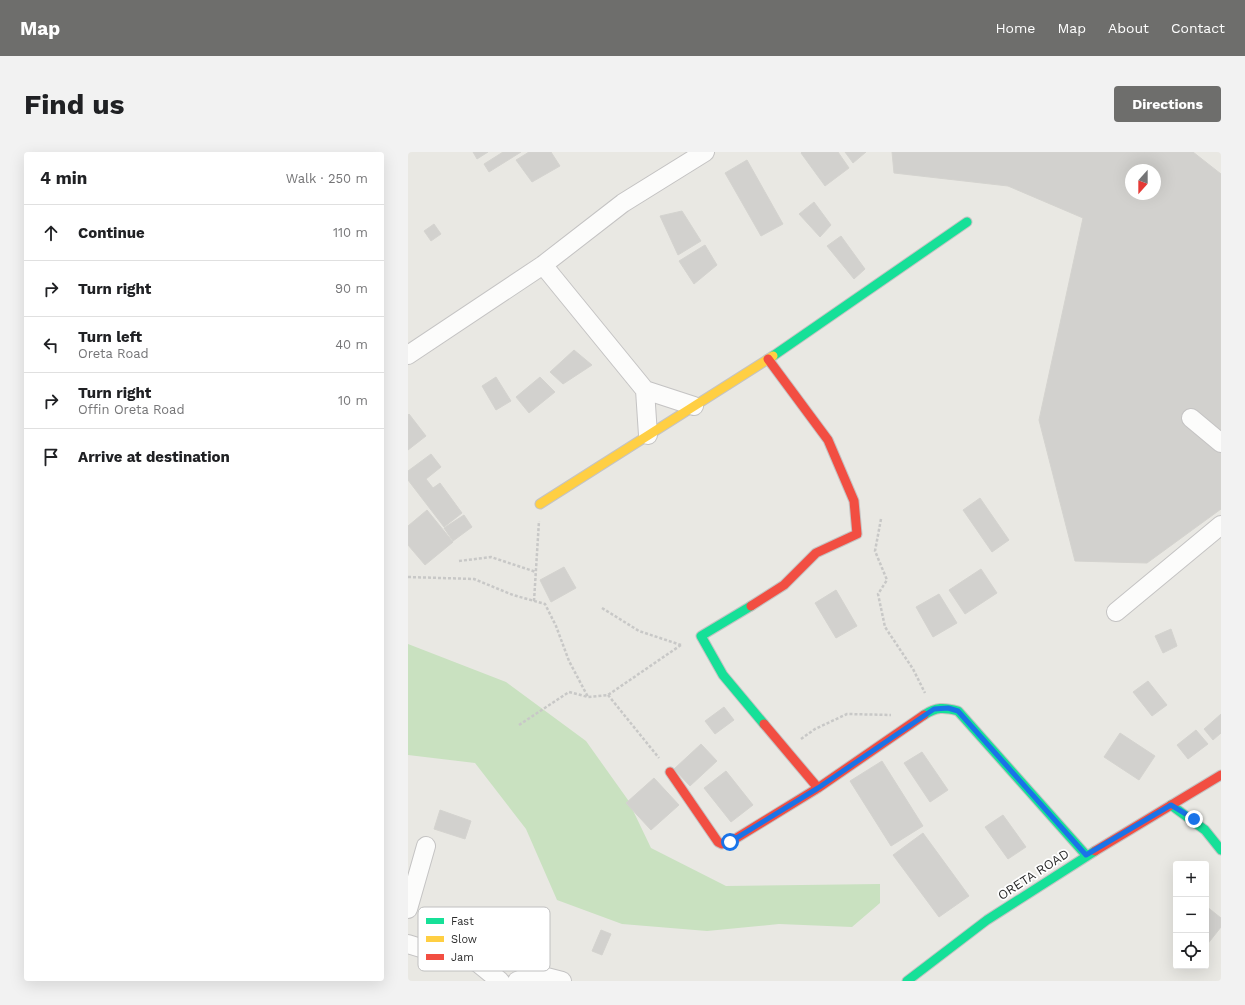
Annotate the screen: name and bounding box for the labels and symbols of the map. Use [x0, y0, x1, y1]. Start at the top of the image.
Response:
north arrow [1125, 164, 1161, 200]
route end [1185, 810, 1203, 828]
route start [721, 833, 739, 851]
street label: ORETA ROAD [995, 846, 1072, 903]
legend [418, 907, 550, 971]
text: Fast [451, 915, 474, 928]
text: Slow [451, 933, 477, 946]
text: Jam [451, 951, 474, 964]

